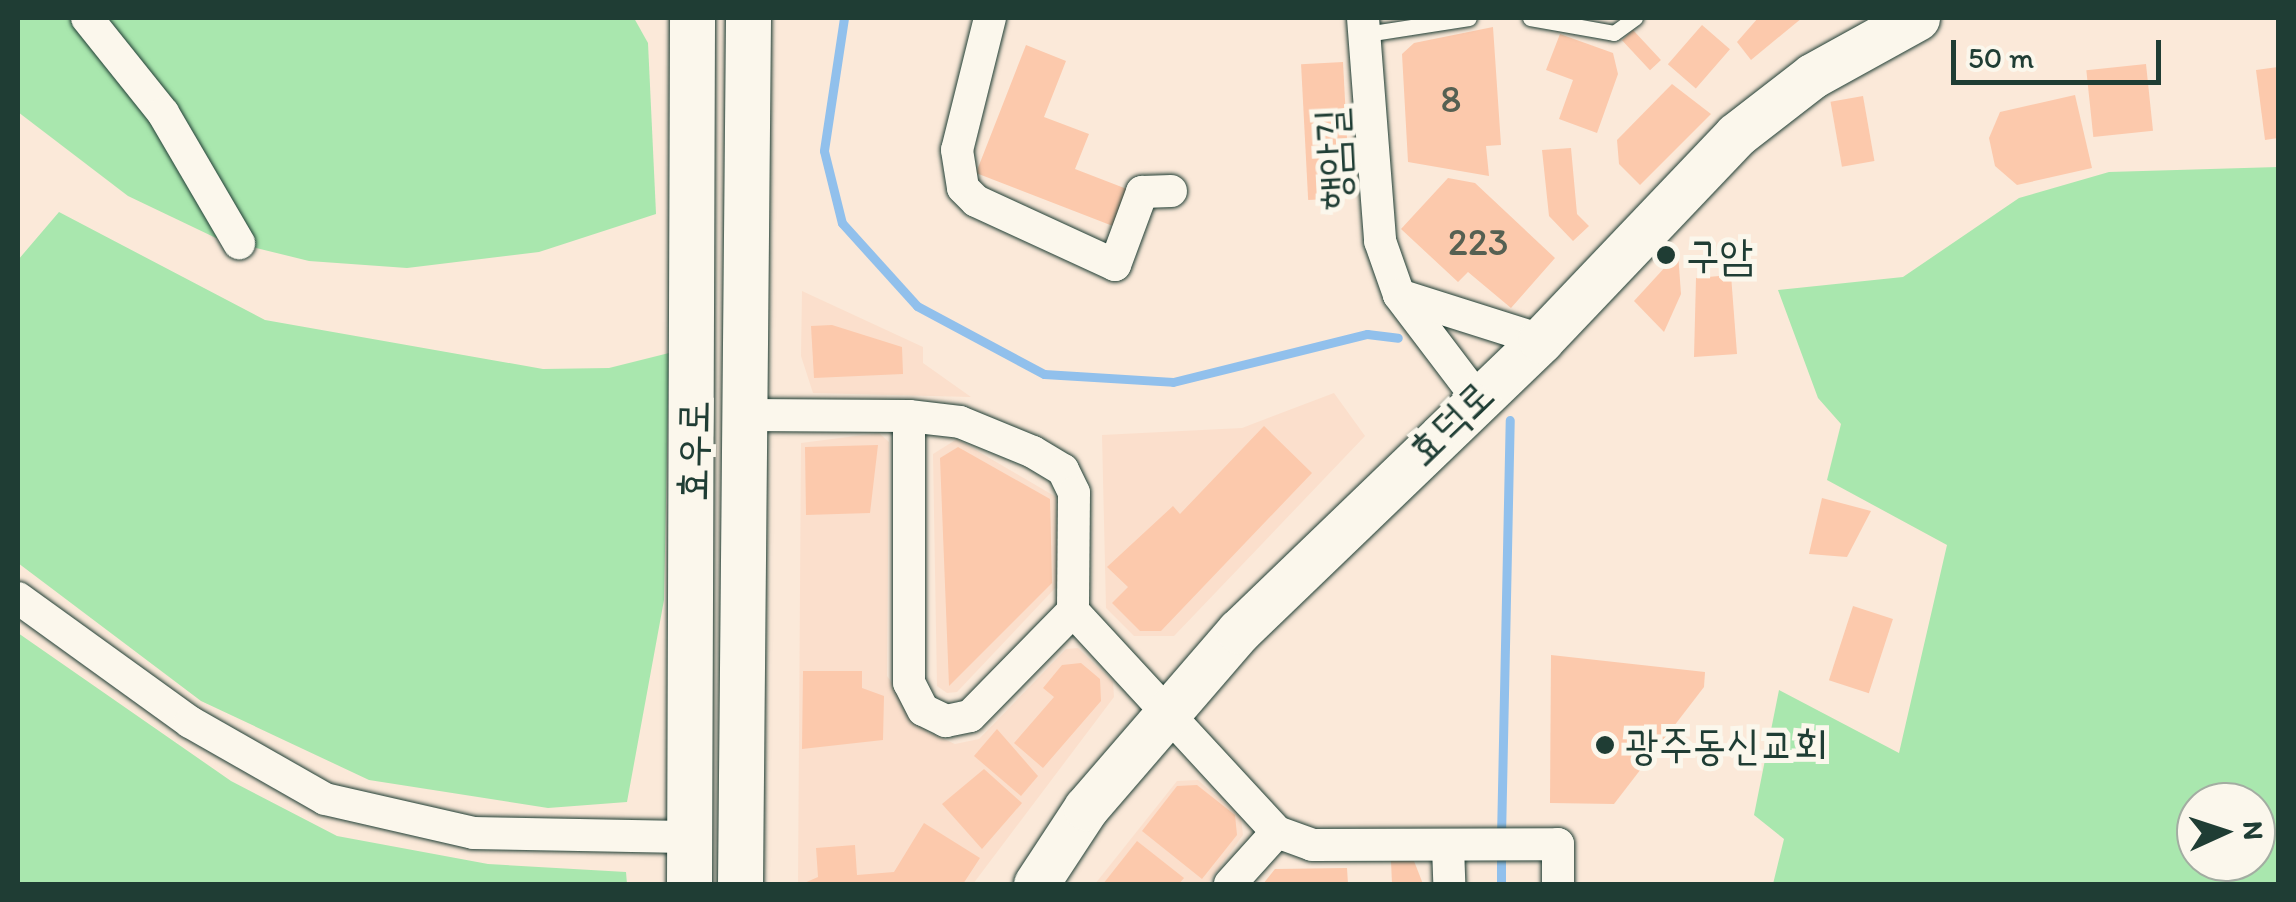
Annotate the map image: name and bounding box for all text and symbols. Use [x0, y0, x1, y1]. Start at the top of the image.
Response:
scale bar [1956, 20, 2166, 82]
text: 50 m [1968, 39, 2034, 76]
house number: 8 [1441, 77, 1461, 123]
street label: 행암길 [1305, 107, 1361, 211]
house number: 223 [1448, 220, 1508, 266]
place label: 구암 [1686, 230, 1754, 280]
marker: 구암 [1655, 244, 1677, 266]
street label: 효덕로 [1396, 370, 1504, 476]
street label: 효우로 [667, 400, 719, 502]
place label: 광주동신교회 [1625, 720, 1828, 770]
marker: 광주동신교회 [1594, 734, 1616, 756]
north arrow [2176, 782, 2276, 882]
text: N [2236, 820, 2271, 841]

